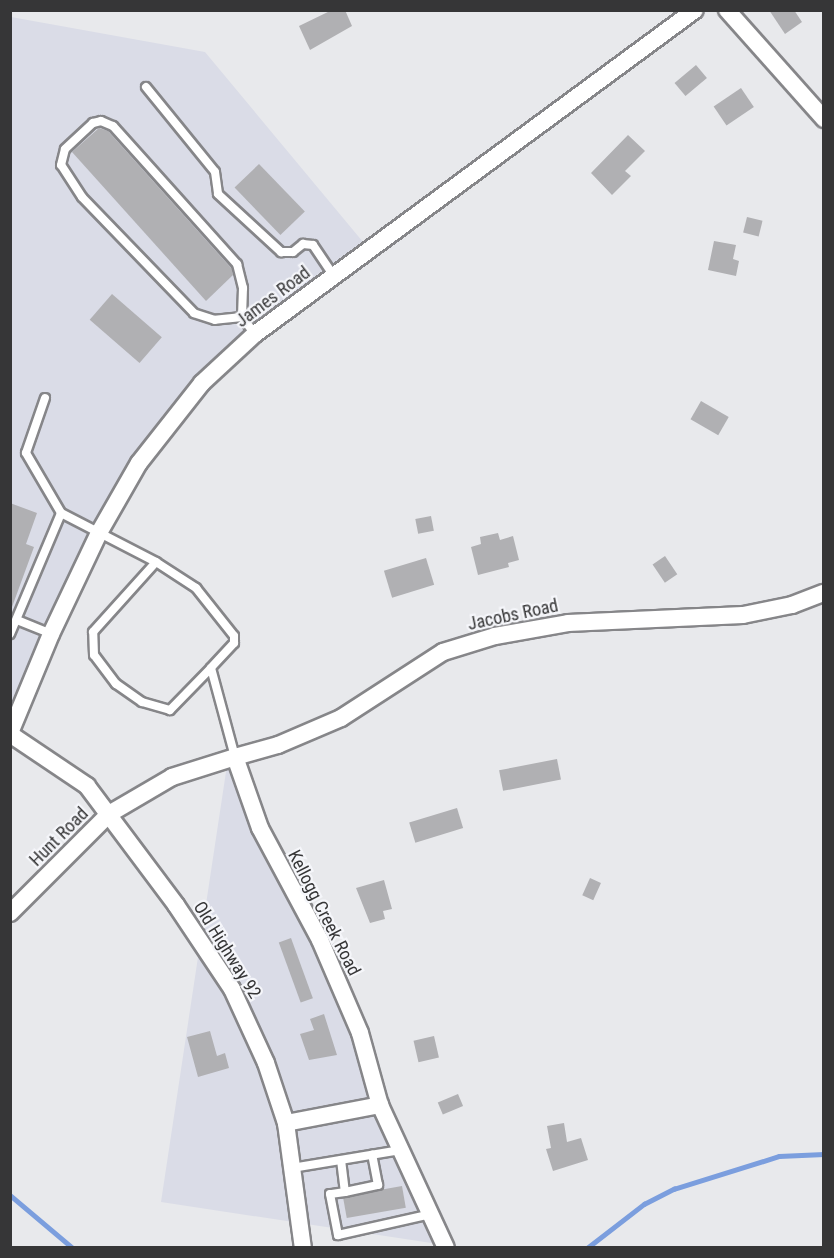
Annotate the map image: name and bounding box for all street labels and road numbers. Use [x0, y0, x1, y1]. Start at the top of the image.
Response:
street label: James Road [231, 262, 315, 332]
street label: Jacobs Road [466, 595, 560, 635]
street label: Hunt Road [25, 803, 93, 871]
street label: Kellogg Creek Road [283, 847, 365, 979]
street label: Old Highway 92 [189, 897, 265, 1003]

